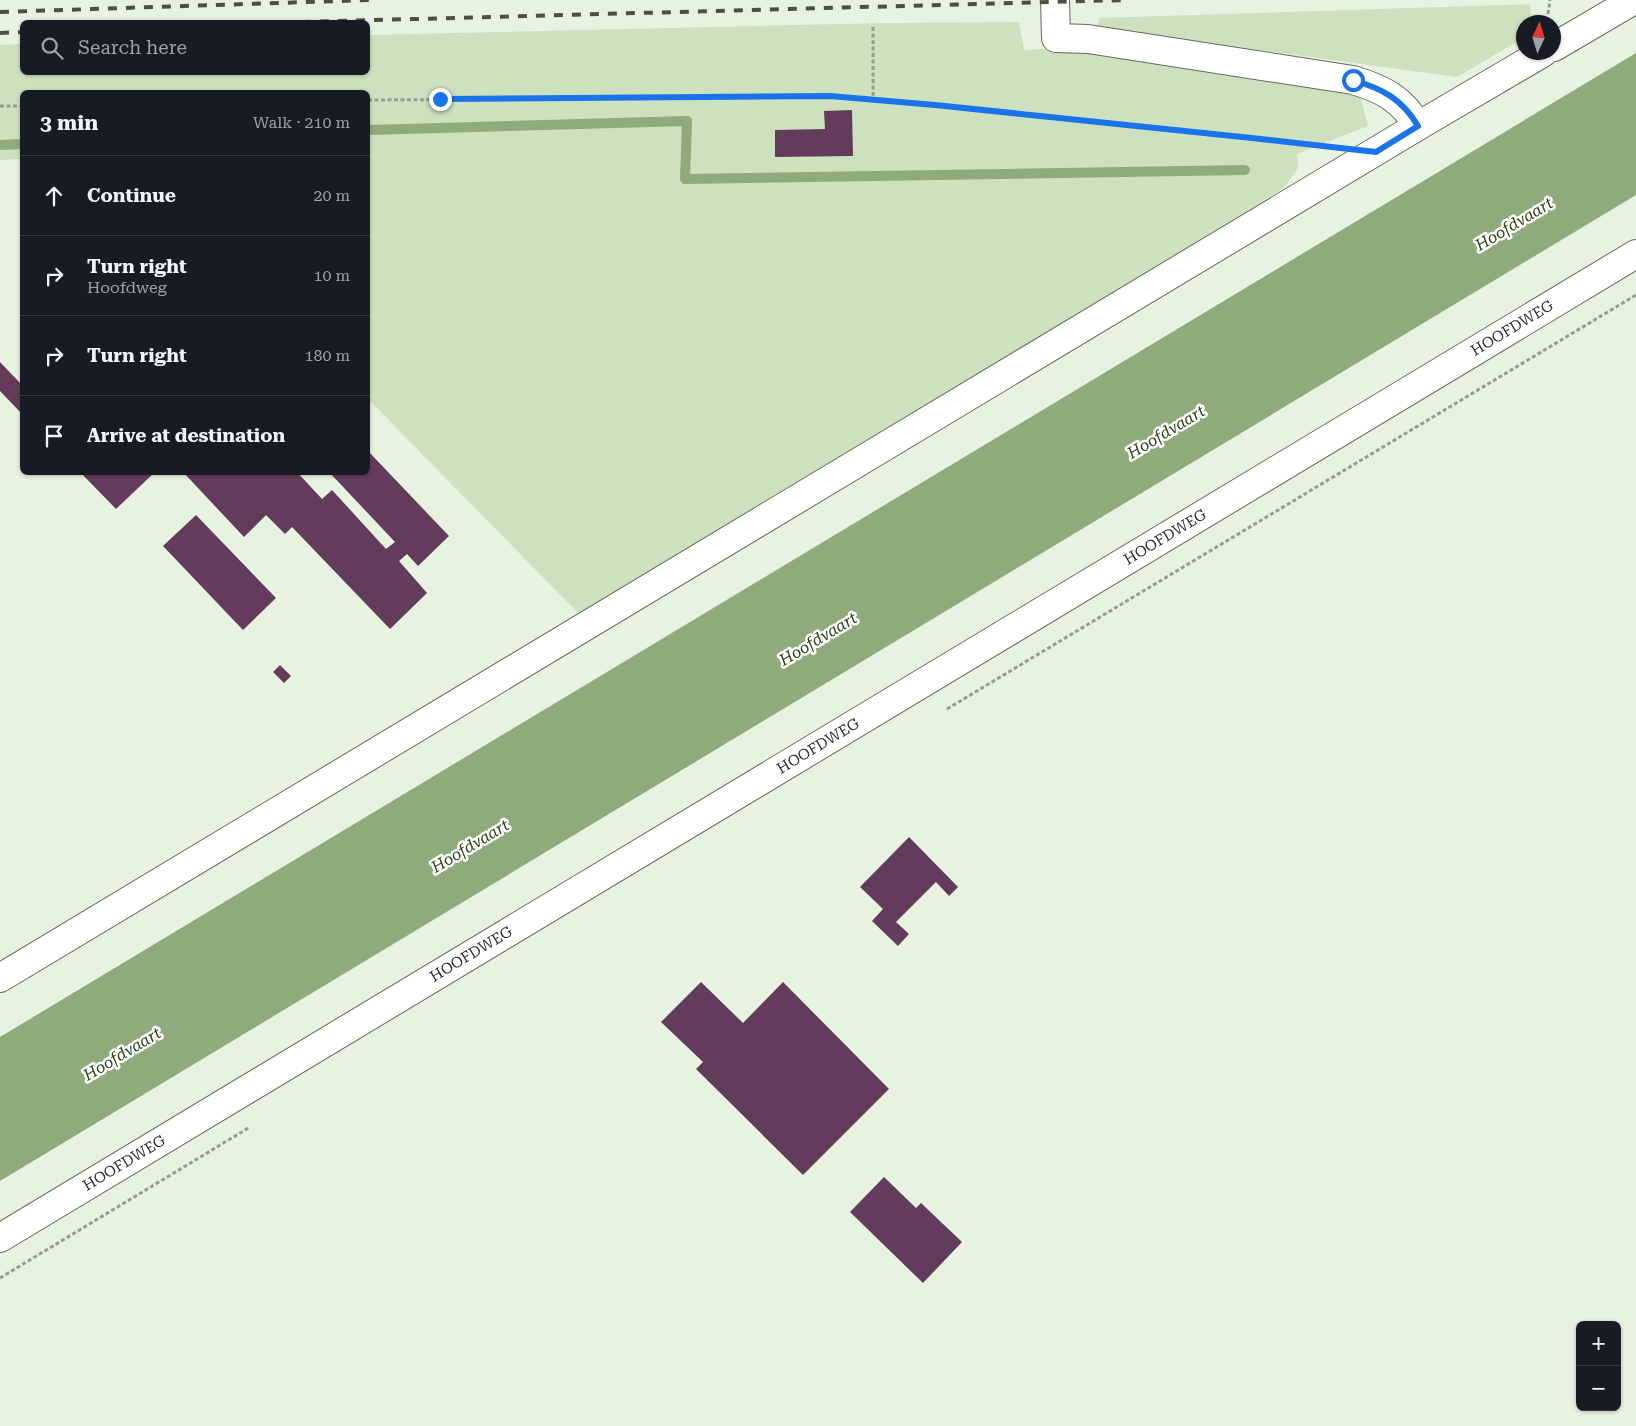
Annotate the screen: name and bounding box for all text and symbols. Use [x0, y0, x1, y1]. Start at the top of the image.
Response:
north arrow [1516, 15, 1561, 60]
search box [20, 20, 370, 75]
icon: search [38, 34, 66, 62]
text: Search here [78, 36, 187, 59]
route start [1342, 69, 1365, 92]
route end [429, 88, 452, 111]
text: 3 min [40, 111, 98, 135]
text: Walk · 210 m [253, 113, 350, 132]
icon: ahead [40, 182, 68, 210]
text: Continue [87, 184, 176, 207]
text: 20 m [313, 186, 350, 205]
water label: Hoofdvaart [1471, 193, 1556, 255]
text: Turn right [87, 255, 187, 278]
icon: right [40, 262, 68, 290]
text: 10 m [313, 266, 350, 285]
text: Hoofdweg [87, 278, 167, 297]
street label: HOOFDWEG [1467, 296, 1557, 360]
icon: right [40, 342, 68, 370]
text: Turn right [87, 344, 187, 367]
text: 180 m [304, 346, 350, 365]
water label: Hoofdvaart [1123, 401, 1208, 463]
icon: arrive [40, 422, 68, 450]
text: Arrive at destination [87, 424, 285, 447]
street label: HOOFDWEG [1120, 505, 1210, 569]
water label: Hoofdvaart [775, 608, 860, 670]
street label: HOOFDWEG [773, 714, 863, 778]
water label: Hoofdvaart [427, 815, 512, 877]
street label: HOOFDWEG [426, 922, 516, 986]
water label: Hoofdvaart [79, 1023, 164, 1085]
street label: HOOFDWEG [79, 1131, 169, 1195]
map controls [1576, 1321, 1621, 1411]
button: + [1576, 1321, 1621, 1366]
button: − [1576, 1366, 1621, 1411]

